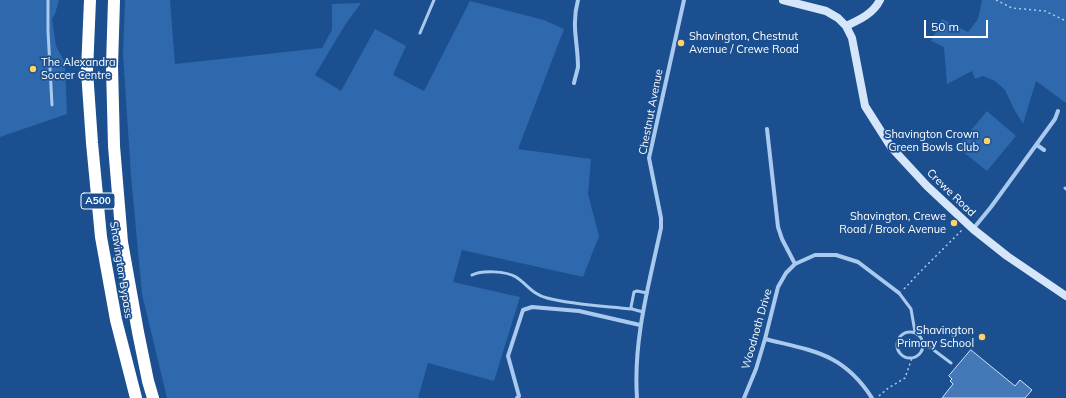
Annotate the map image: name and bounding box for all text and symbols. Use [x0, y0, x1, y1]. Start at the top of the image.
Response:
scale bar [926, 12, 990, 38]
text: 50 m [931, 19, 959, 34]
place label: Shavington, Chestnut Avenue / Crewe Road [689, 30, 799, 56]
marker: Shavington, Chestnut Avenue / Crewe Road [676, 38, 686, 48]
place label: The Alexandra Soccer Centre [41, 56, 116, 82]
marker: The Alexandra Soccer Centre [28, 64, 38, 74]
street label: Chestnut Avenue [636, 68, 666, 156]
place label: Shavington Crown Green Bowls Club [885, 128, 979, 154]
marker: Shavington Crown Green Bowls Club [982, 136, 992, 146]
street label: Crewe Road [924, 166, 978, 220]
road number: A500 [81, 193, 115, 209]
place label: Shavington, Crewe Road / Brook Avenue [839, 210, 946, 236]
marker: Shavington, Crewe Road / Brook Avenue [949, 218, 959, 228]
street label: Shavington Bypass [107, 220, 135, 320]
street label: Woodnoth Drive [739, 287, 775, 371]
place label: Shavington Primary School [897, 324, 974, 350]
marker: Shavington Primary School [977, 332, 987, 342]

